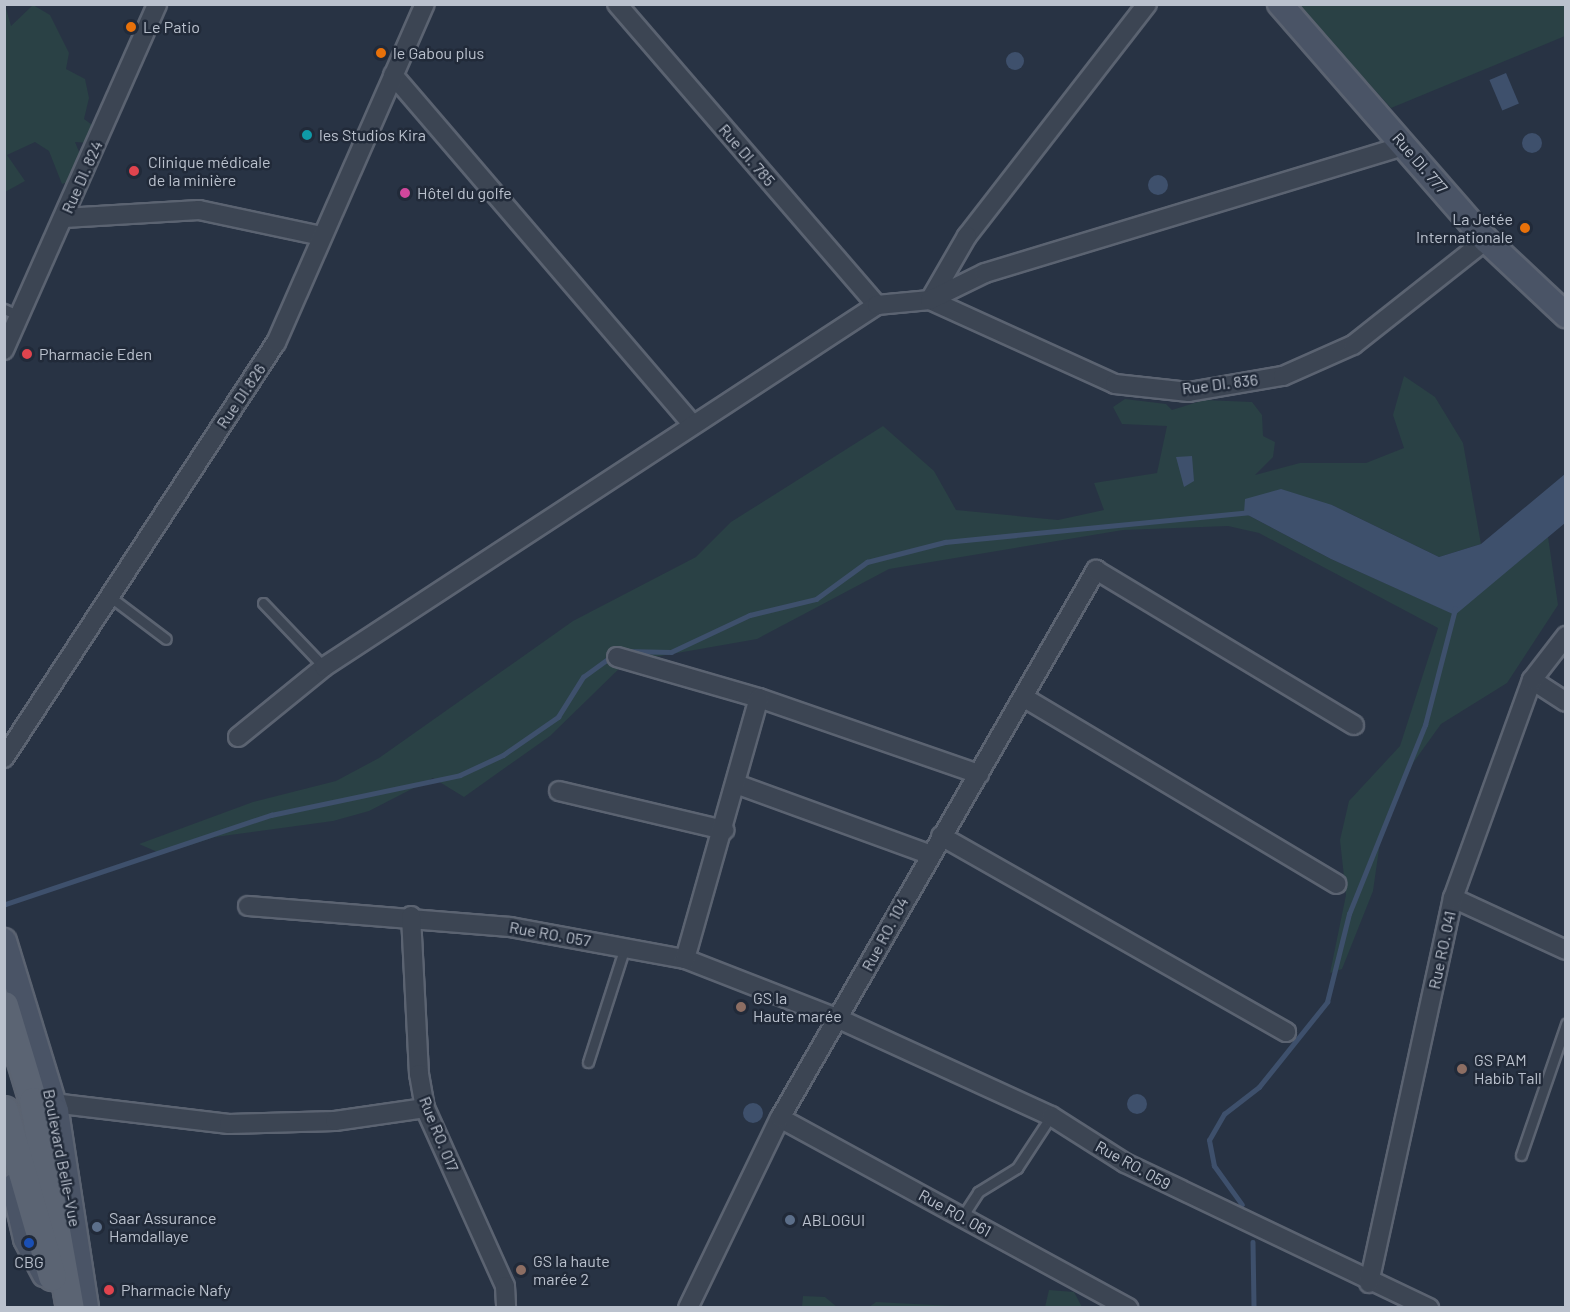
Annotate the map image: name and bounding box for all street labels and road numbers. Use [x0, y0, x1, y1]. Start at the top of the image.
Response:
street label: Rue DI. 785 [715, 120, 779, 190]
street label: Rue DI. 777 [1388, 129, 1452, 197]
street label: Rue DI. 824 [57, 138, 107, 216]
street label: Rue DI.826 [212, 360, 270, 432]
street label: Rue DI. 836 [1181, 370, 1259, 398]
street label: Rue RO. 104 [858, 894, 912, 974]
street label: Rue RO. 041 [1424, 909, 1460, 991]
street label: Rue RO. 057 [508, 917, 592, 951]
street label: Boulevard Belle-Vue [39, 1088, 85, 1228]
street label: Rue RO. 017 [415, 1094, 463, 1174]
street label: Rue RO. 059 [1092, 1136, 1174, 1194]
street label: Rue RO. 061 [915, 1185, 995, 1241]

